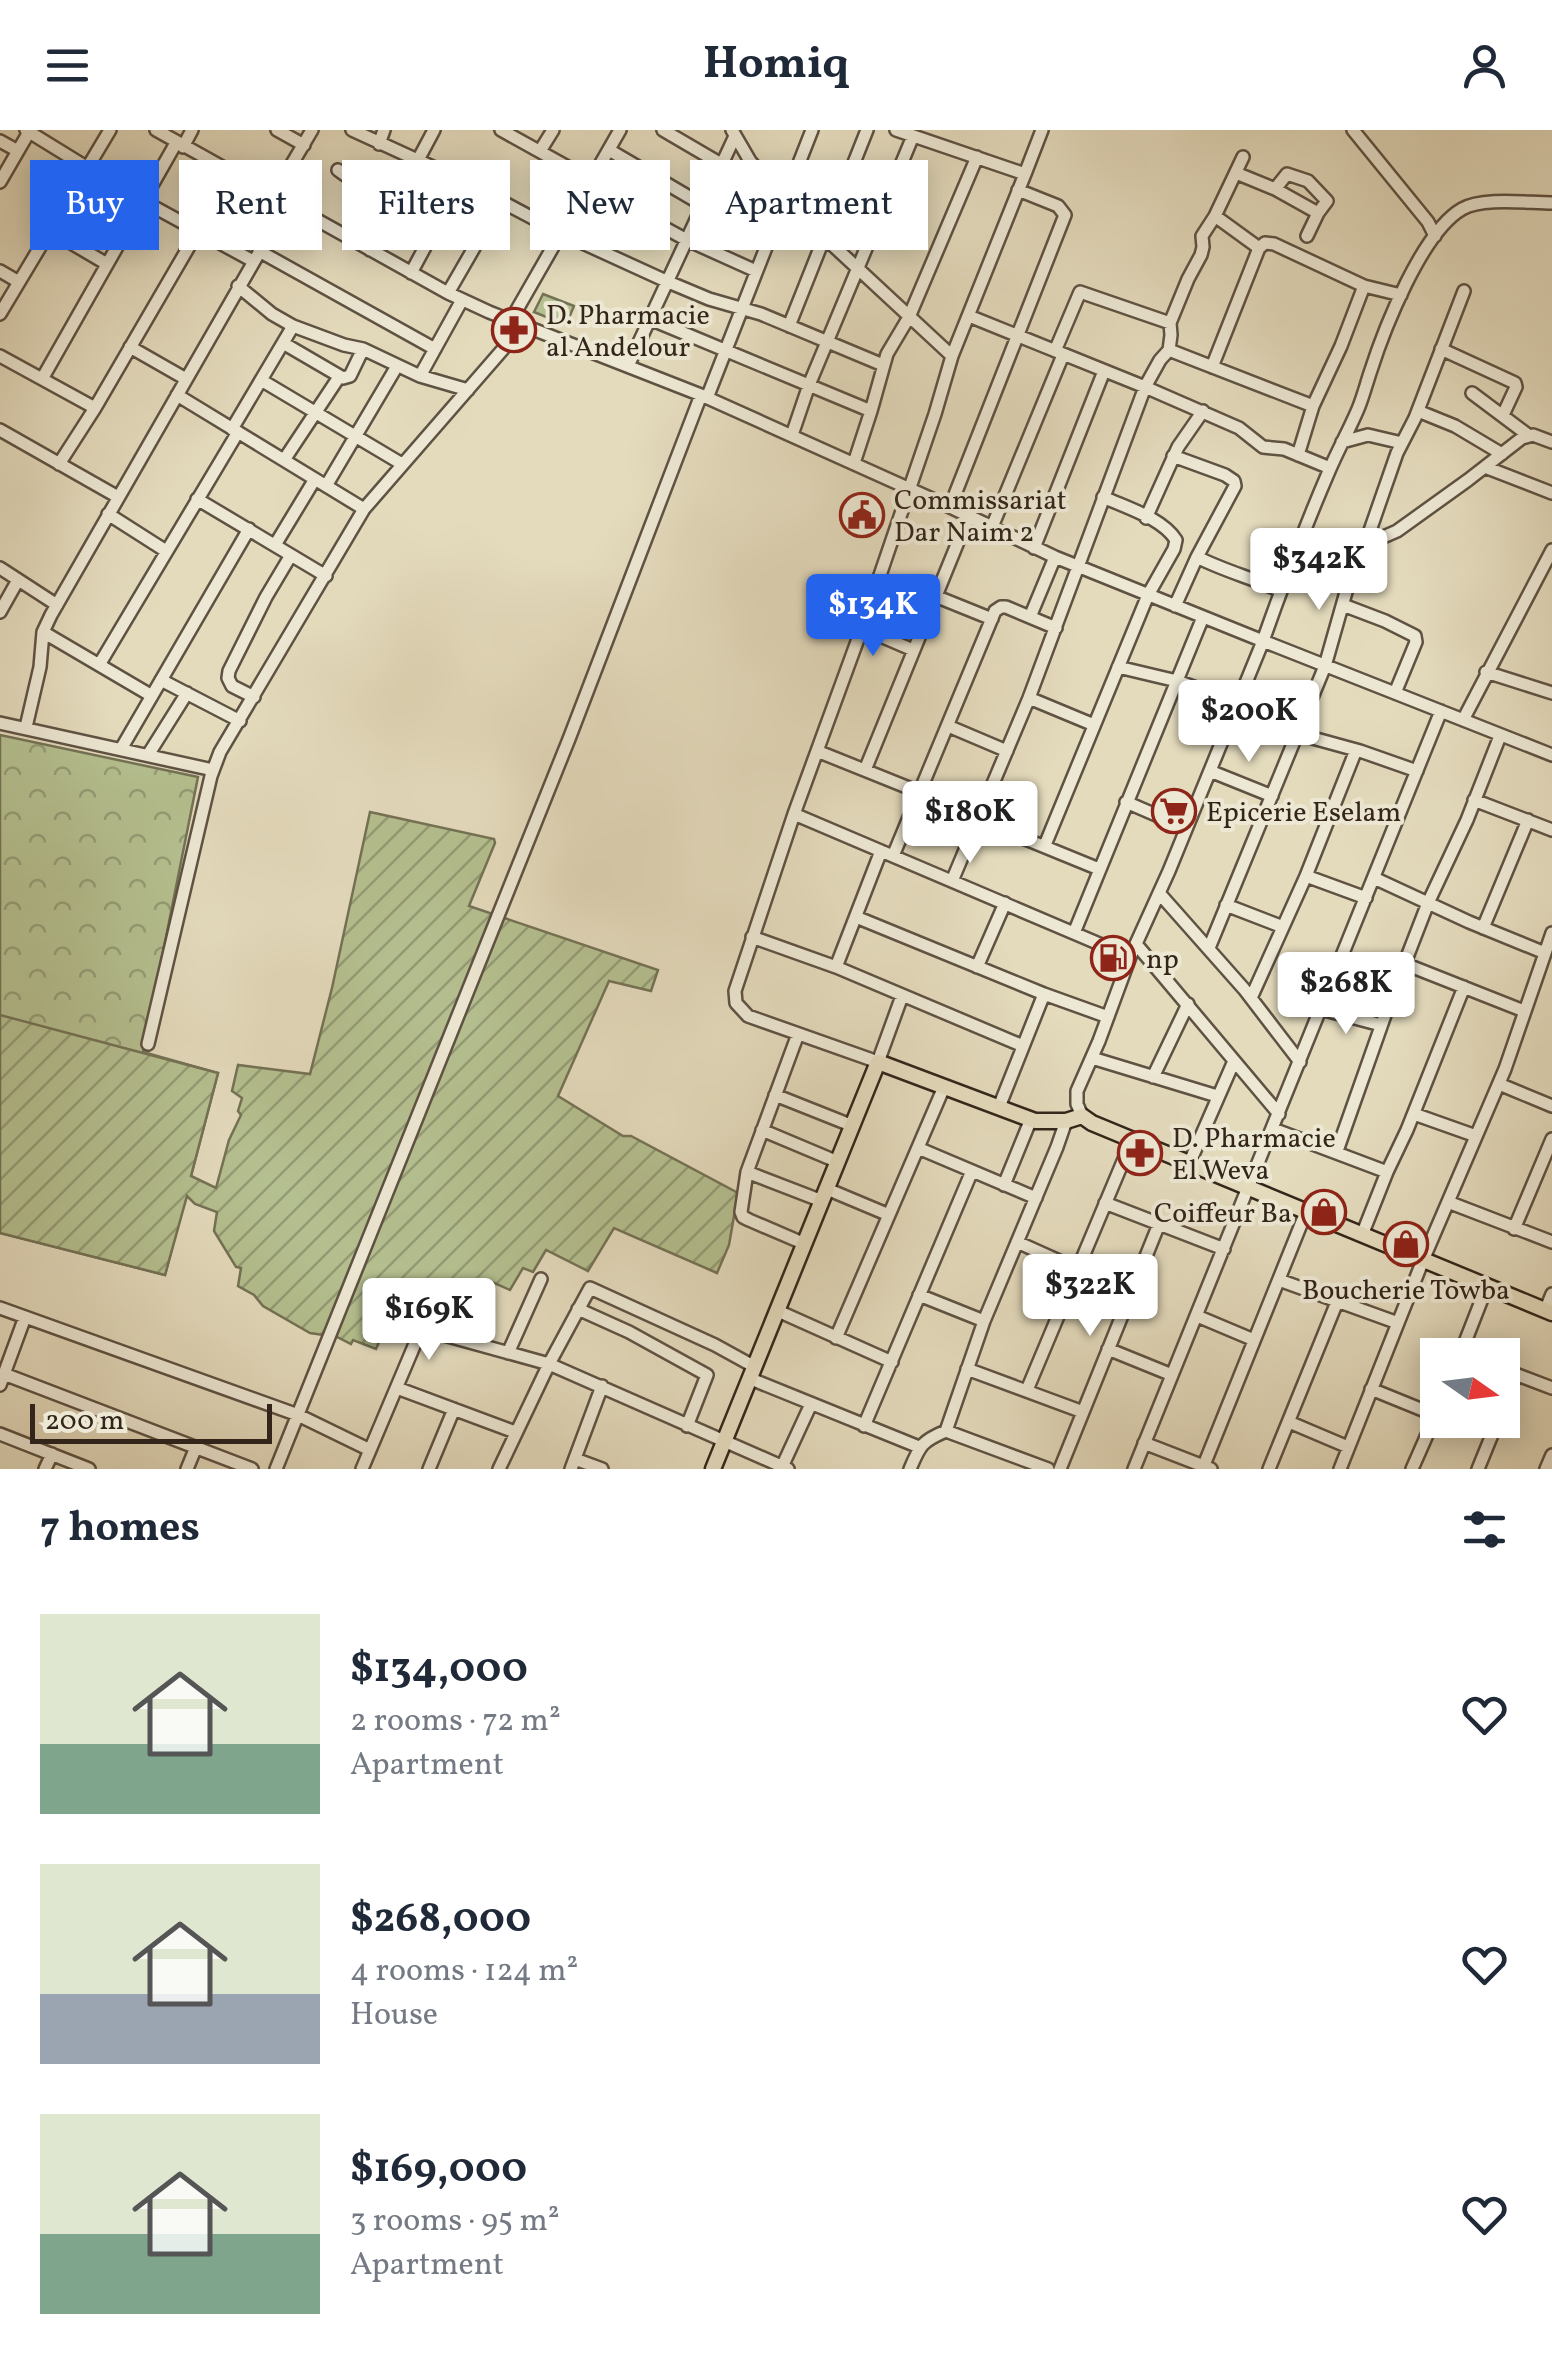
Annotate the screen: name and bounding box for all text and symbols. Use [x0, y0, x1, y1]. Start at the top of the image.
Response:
text: Homiq [703, 34, 849, 97]
icon: menu [40, 38, 95, 93]
icon: person [1457, 38, 1512, 93]
chip: Buy [30, 160, 159, 250]
chip: Rent [179, 160, 322, 250]
chip: Filters [342, 160, 510, 250]
chip: New [530, 160, 670, 250]
chip: Apartment [690, 160, 928, 250]
place label: D. Pharmacie al Andelour [546, 297, 710, 368]
pharmacy icon: D. Pharmacie al Andelour [491, 307, 537, 353]
place label: Commissariat Dar Naim 2 [894, 482, 1067, 553]
public building icon: Commissariat Dar Naim 2 [839, 492, 885, 538]
pin: $342K [1249, 528, 1389, 613]
text: $342K [1272, 538, 1366, 582]
pin: $134K [803, 574, 943, 659]
text: $134K [828, 584, 918, 628]
pin: $200K [1179, 680, 1319, 765]
text: $200K [1200, 690, 1298, 734]
pin: $180K [900, 781, 1040, 866]
supermarket icon: Epicerie Eselam [1151, 788, 1197, 834]
text: $180K [924, 791, 1016, 835]
place label: Epicerie Eselam [1206, 794, 1401, 833]
fuel station icon: np [1090, 935, 1136, 981]
place label: np [1146, 941, 1179, 980]
pin: $268K [1276, 952, 1416, 1037]
text: $268K [1300, 962, 1392, 1006]
place label: D. Pharmacie El Weva [1172, 1120, 1336, 1191]
pharmacy icon: D. Pharmacie El Weva [1117, 1130, 1163, 1176]
shop icon: Coiffeur Ba [1301, 1189, 1347, 1235]
place label: Coiffeur Ba [1154, 1195, 1292, 1234]
shop icon: Boucherie Towba [1383, 1221, 1429, 1267]
pin: $322K [1020, 1254, 1160, 1339]
text: $322K [1045, 1264, 1135, 1308]
place label: Boucherie Towba [1302, 1272, 1510, 1311]
pin: $169K [359, 1278, 499, 1363]
text: $169K [384, 1288, 474, 1332]
north arrow [1420, 1338, 1520, 1438]
map controls [1420, 1338, 1520, 1438]
scale bar [30, 1399, 272, 1444]
text: 200 m [45, 1402, 124, 1441]
text: 7 homes [40, 1500, 200, 1559]
icon: filters [1457, 1502, 1512, 1557]
text: $134,000 [350, 1641, 528, 1700]
icon: home [120, 1654, 240, 1774]
icon: heart [1457, 1687, 1512, 1742]
text: 2 rooms · 72 m² [350, 1700, 561, 1744]
text: Apartment [350, 1744, 504, 1788]
text: $268,000 [350, 1891, 531, 1950]
icon: home [120, 1904, 240, 2024]
icon: heart [1457, 1937, 1512, 1992]
text: 4 rooms · 124 m² [350, 1950, 578, 1994]
text: House [350, 1994, 438, 2038]
text: $169,000 [350, 2141, 527, 2200]
icon: home [120, 2154, 240, 2274]
icon: heart [1457, 2187, 1512, 2242]
text: 3 rooms · 95 m² [350, 2200, 560, 2244]
text: Apartment [350, 2244, 504, 2288]

